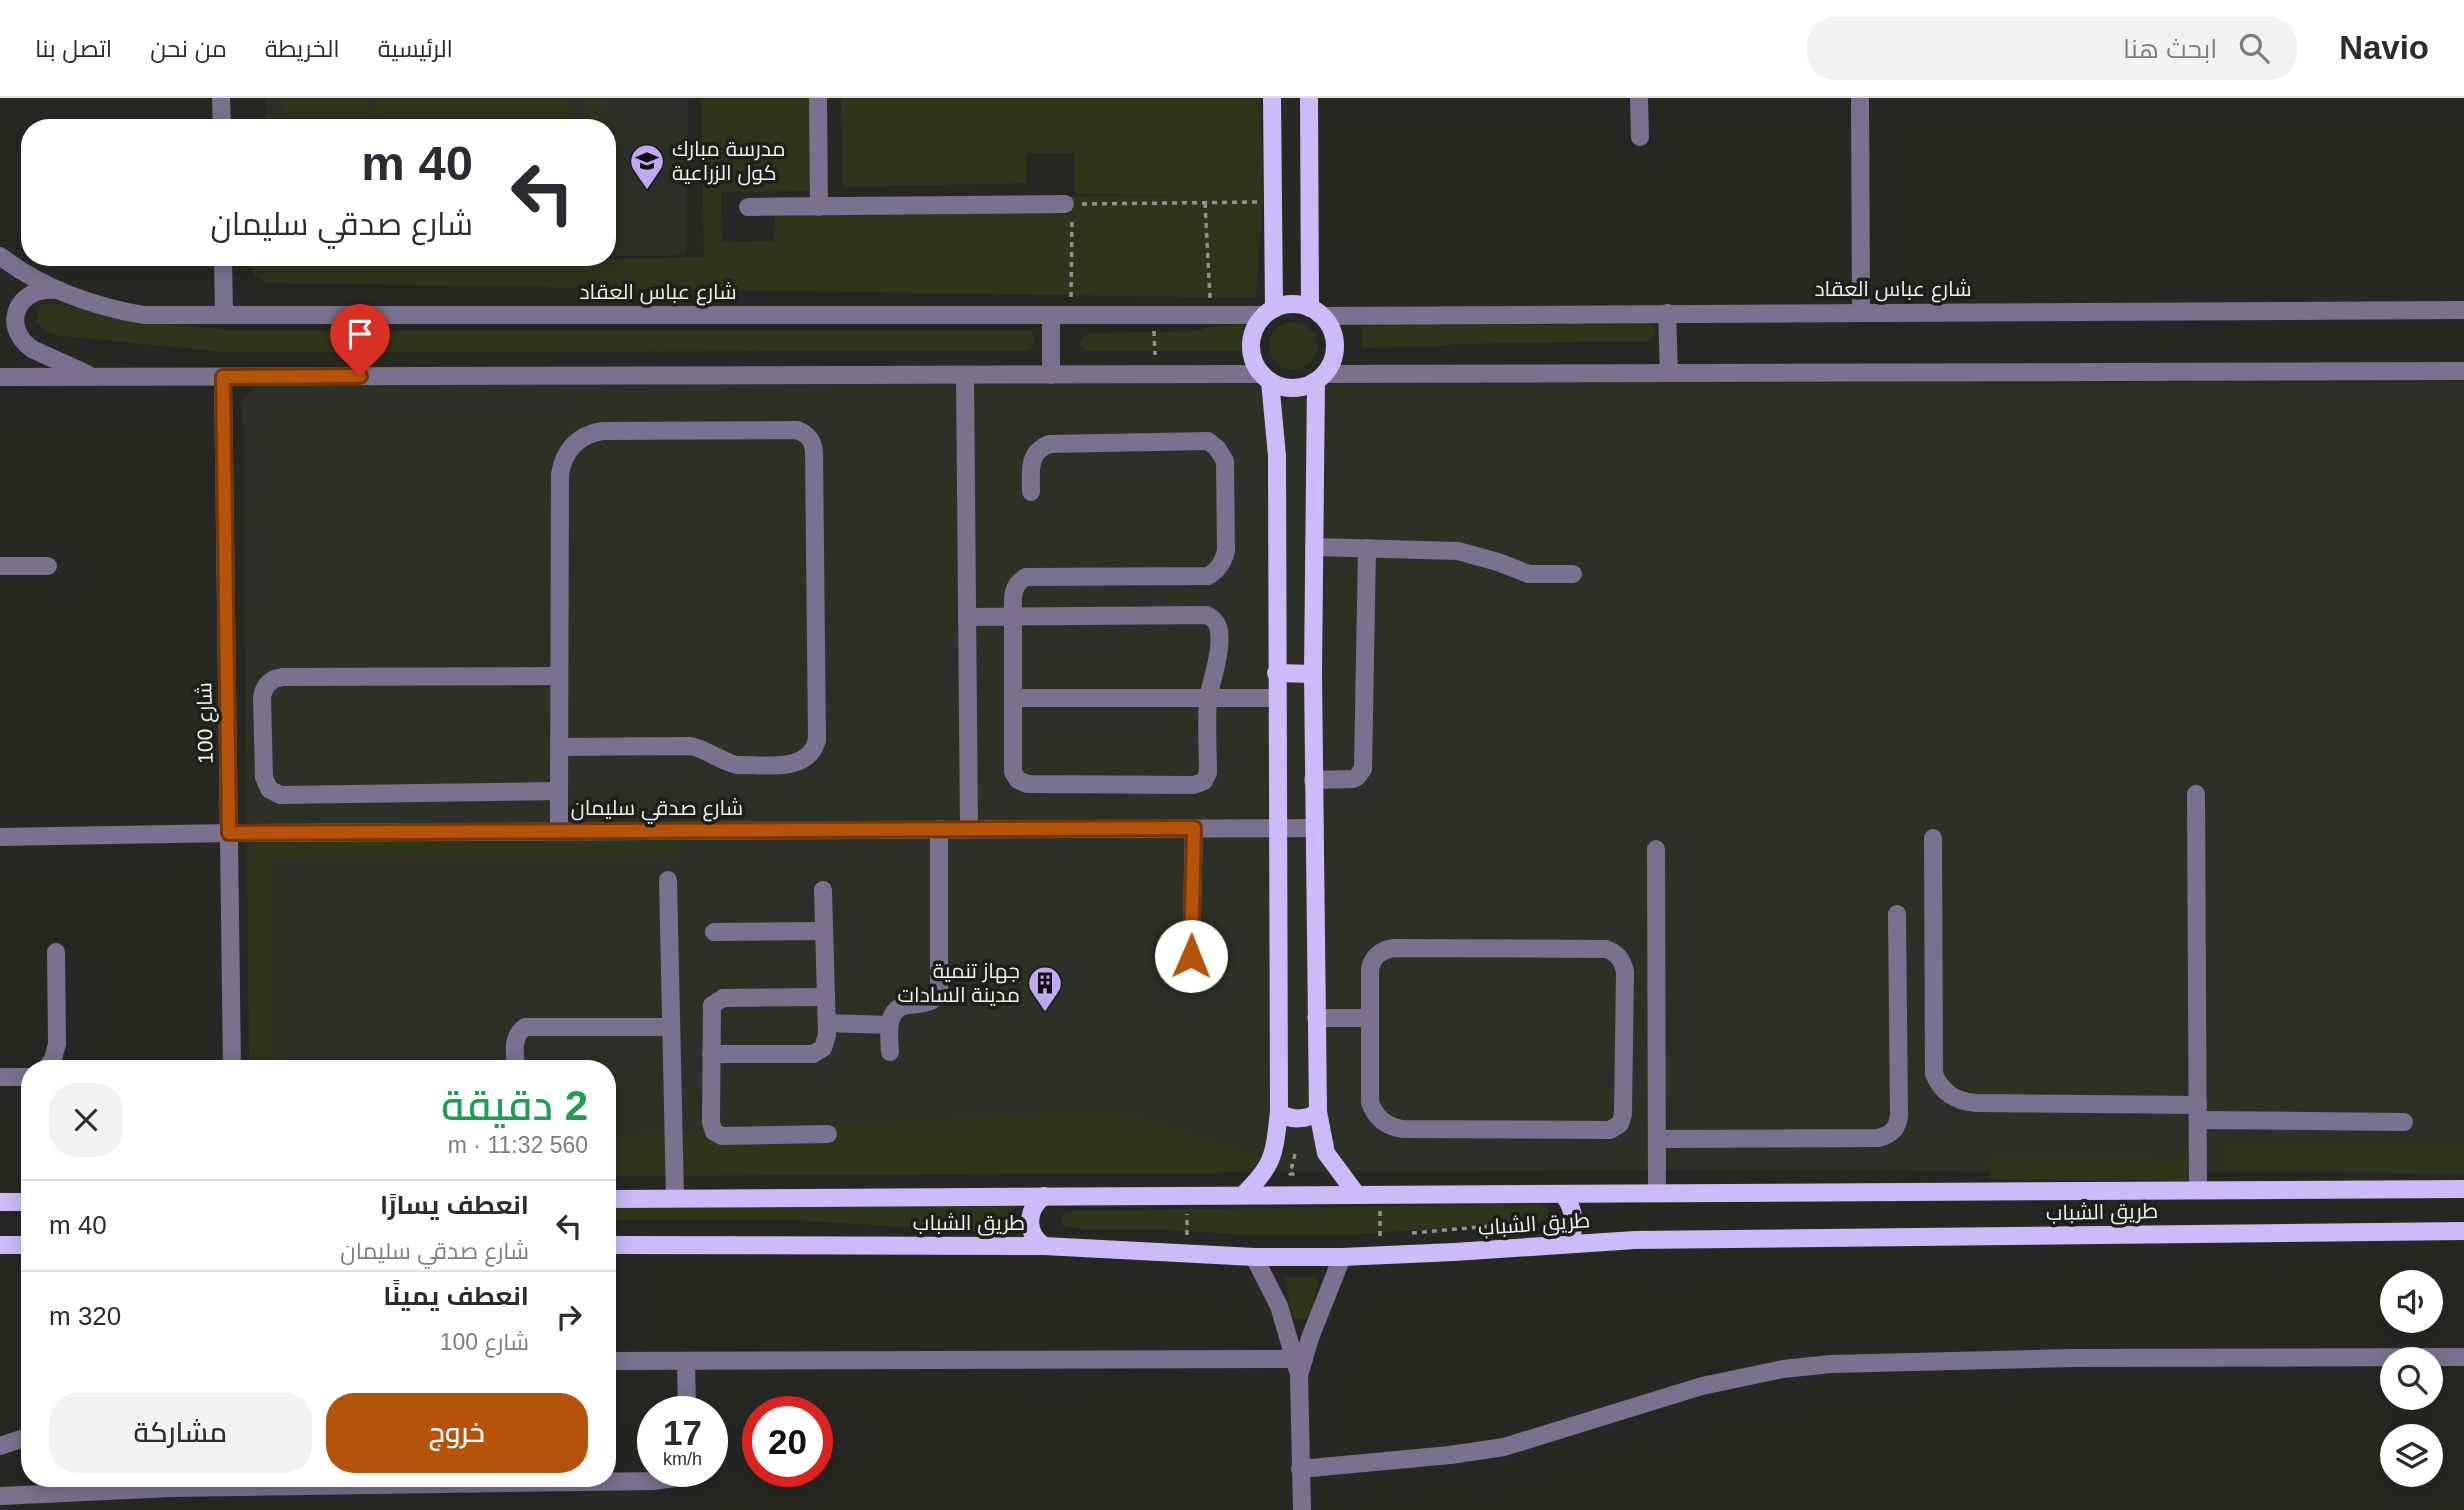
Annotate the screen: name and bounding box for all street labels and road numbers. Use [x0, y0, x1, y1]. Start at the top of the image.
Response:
street label: شارع عباس العقاد [1814, 277, 1972, 303]
street label: شارع عباس العقاد [579, 280, 737, 306]
street label: شارع 100 [192, 682, 220, 764]
street label: شارع صدقي سليمان [571, 796, 743, 824]
street label: طريق الشباب [2046, 1199, 2158, 1226]
street label: طريق الشباب [1477, 1208, 1591, 1241]
street label: طريق الشباب [913, 1211, 1025, 1236]

